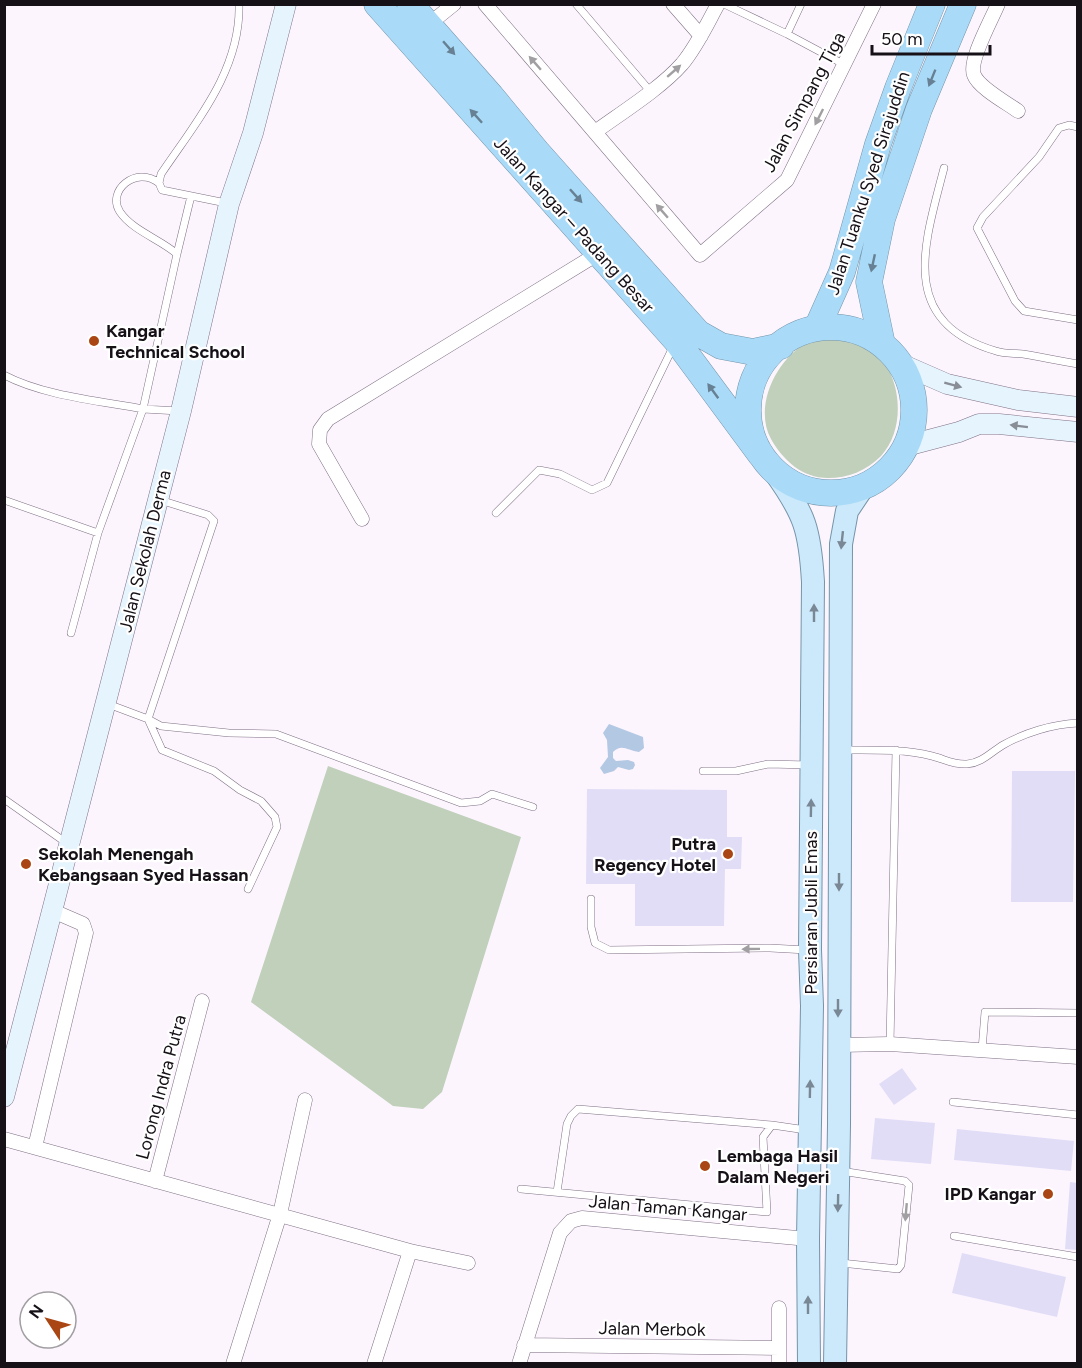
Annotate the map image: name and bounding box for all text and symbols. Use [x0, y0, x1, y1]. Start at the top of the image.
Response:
scale bar [872, 18, 990, 56]
street label: Jalan Simpang Tiga [758, 28, 850, 176]
text: 50 m [881, 28, 923, 50]
one-way arrow [442, 40, 455, 55]
one-way arrow [529, 56, 542, 71]
one-way arrow [666, 64, 682, 77]
street label: Jalan Tuanku Syed Sirajuddin [821, 69, 915, 297]
one-way arrow [927, 69, 937, 87]
one-way arrow [470, 109, 483, 124]
one-way arrow [814, 109, 824, 126]
street label: Jalan Kangar – Padang Besar [489, 132, 659, 318]
one-way arrow [569, 188, 582, 203]
one-way arrow [656, 204, 669, 219]
one-way arrow [868, 254, 877, 273]
place label: Kangar Technical School [106, 320, 245, 363]
marker: Kangar Technical School [87, 334, 101, 348]
one-way arrow [944, 381, 962, 390]
one-way arrow [708, 383, 720, 398]
one-way arrow [1010, 421, 1029, 431]
street label: Jalan Sekolah Derma [114, 468, 176, 634]
one-way arrow [837, 531, 847, 550]
one-way arrow [809, 603, 818, 622]
one-way arrow [807, 798, 816, 817]
street label: Persiaran Jubli Emas [800, 831, 822, 995]
place label: Putra Regency Hotel [594, 833, 716, 876]
place label: Sekolah Menengah Kebangsaan Syed Hassan [38, 843, 249, 886]
marker: Putra Regency Hotel [721, 847, 735, 861]
marker: Sekolah Menengah Kebangsaan Syed Hassan [19, 857, 33, 871]
one-way arrow [834, 872, 844, 891]
one-way arrow [742, 944, 761, 954]
one-way arrow [833, 999, 843, 1018]
street label: Lorong Indra Putra [131, 1012, 191, 1162]
one-way arrow [805, 1080, 815, 1099]
place label: Lembaga Hasil Dalam Negeri [717, 1145, 838, 1188]
marker: Lembaga Hasil Dalam Negeri [698, 1159, 712, 1173]
place label: IPD Kangar [945, 1183, 1036, 1205]
marker: IPD Kangar [1041, 1187, 1055, 1201]
street label: Jalan Taman Kangar [588, 1190, 748, 1226]
one-way arrow [833, 1194, 843, 1213]
one-way arrow [901, 1203, 911, 1222]
north arrow [18, 1290, 78, 1350]
one-way arrow [803, 1296, 813, 1315]
text: N [25, 1301, 48, 1322]
street label: Jalan Merbok [598, 1317, 706, 1341]

